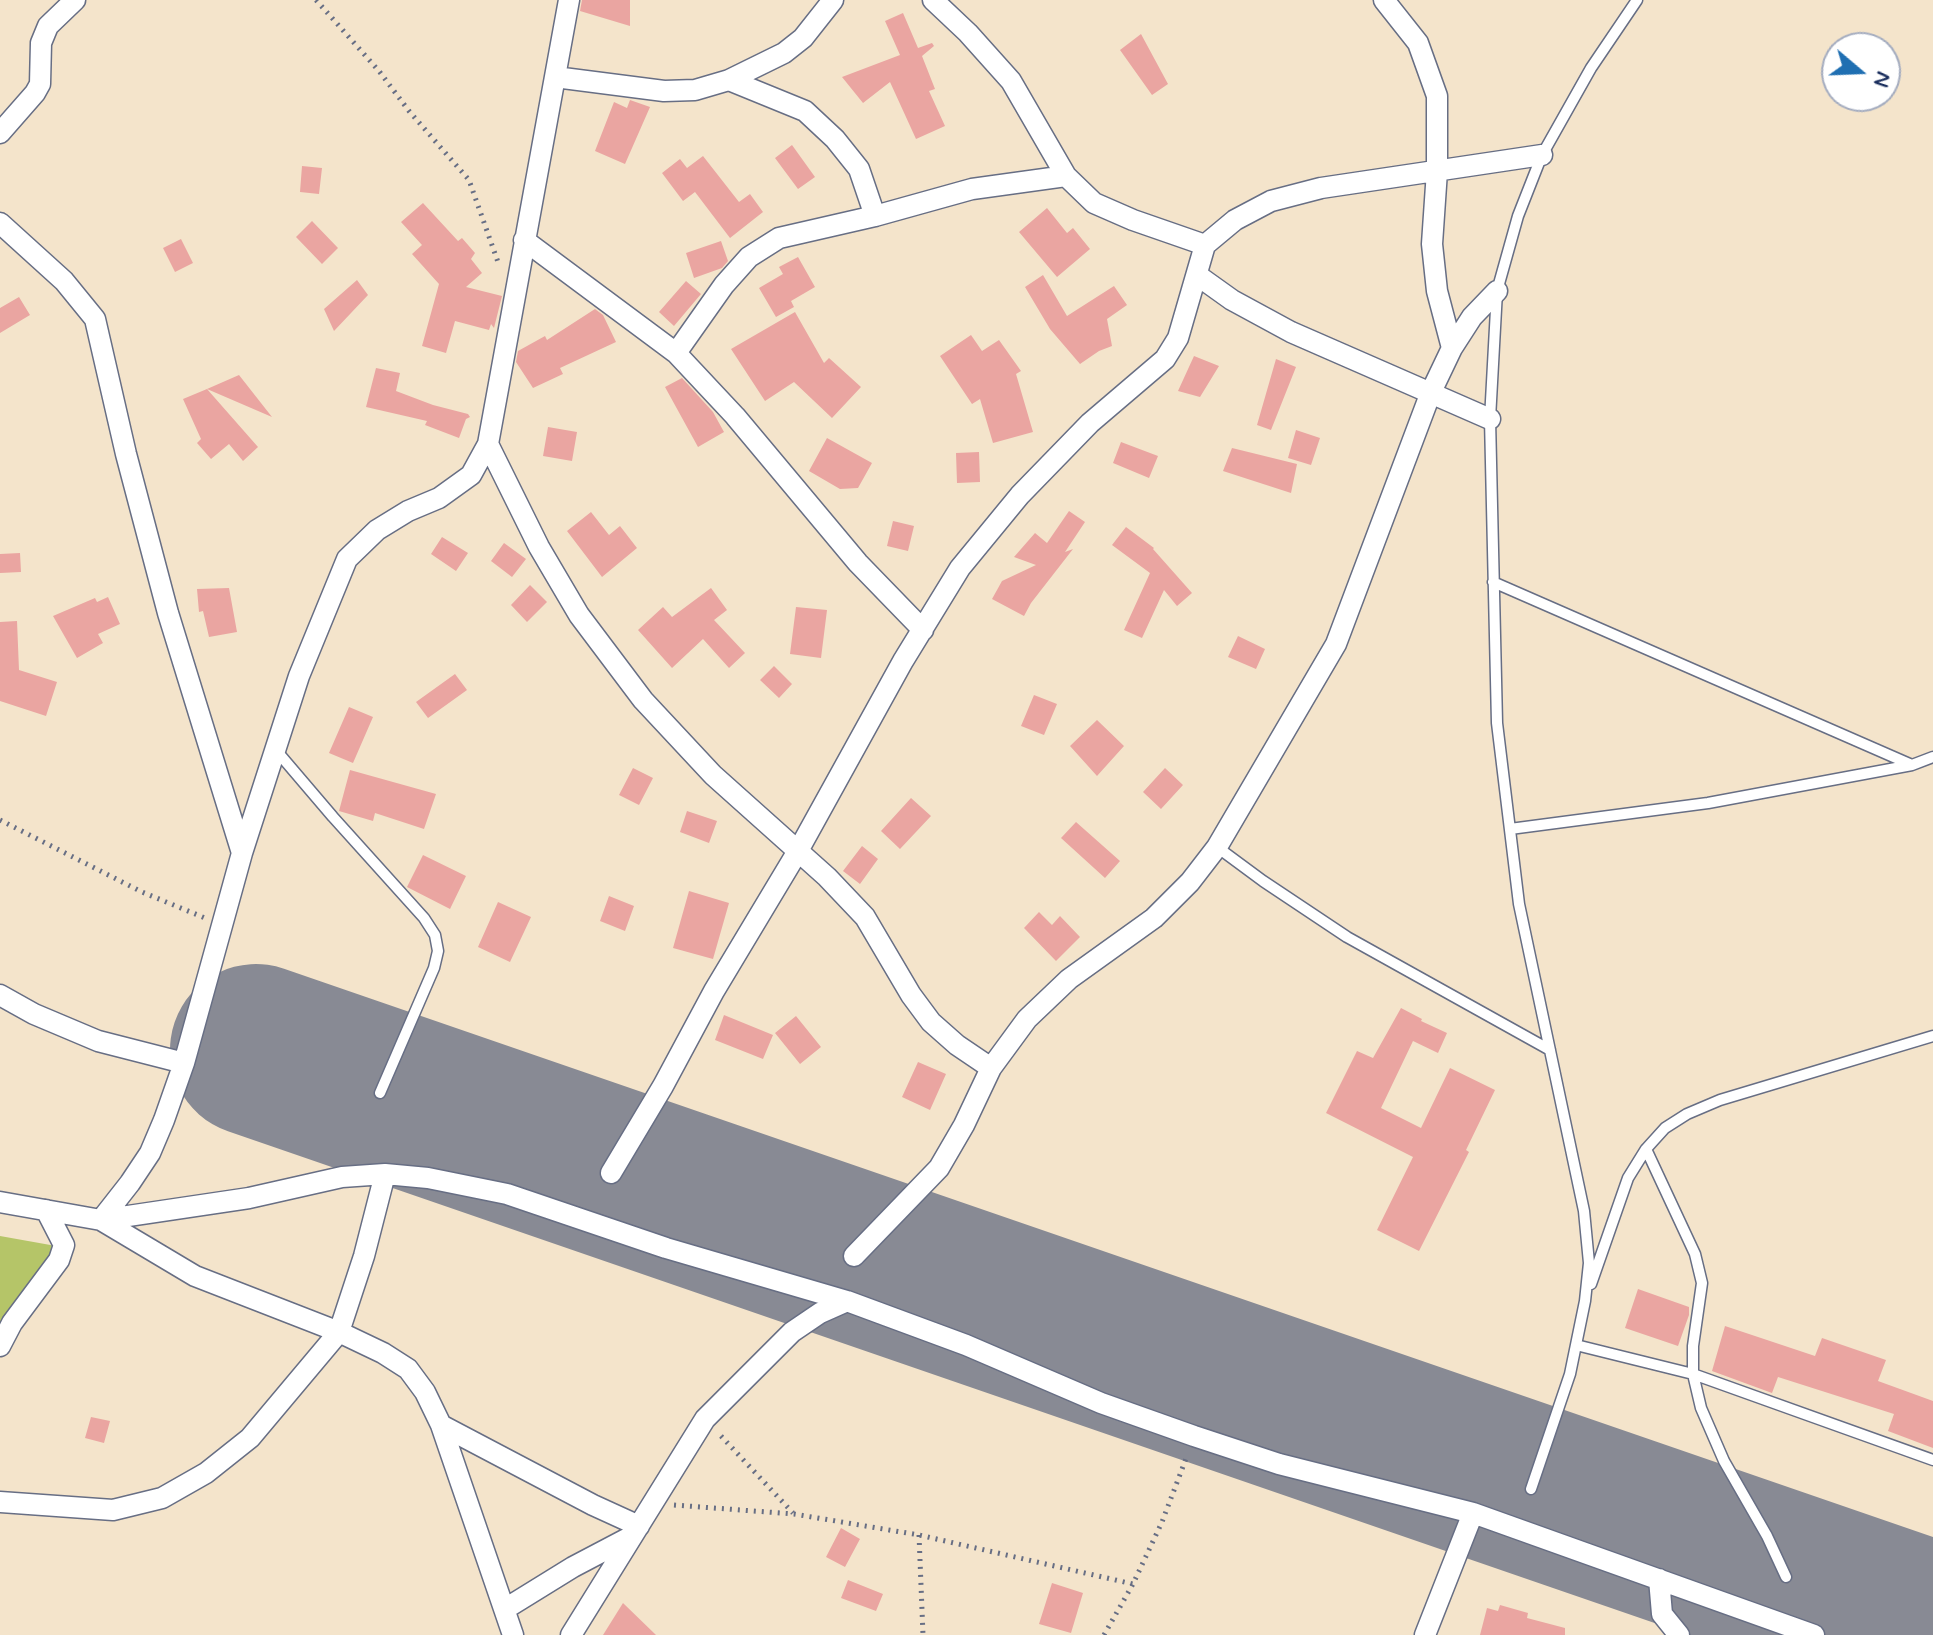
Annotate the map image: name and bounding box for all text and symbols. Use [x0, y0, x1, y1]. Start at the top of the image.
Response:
north arrow [1821, 32, 1901, 112]
text: N [1866, 68, 1897, 91]

